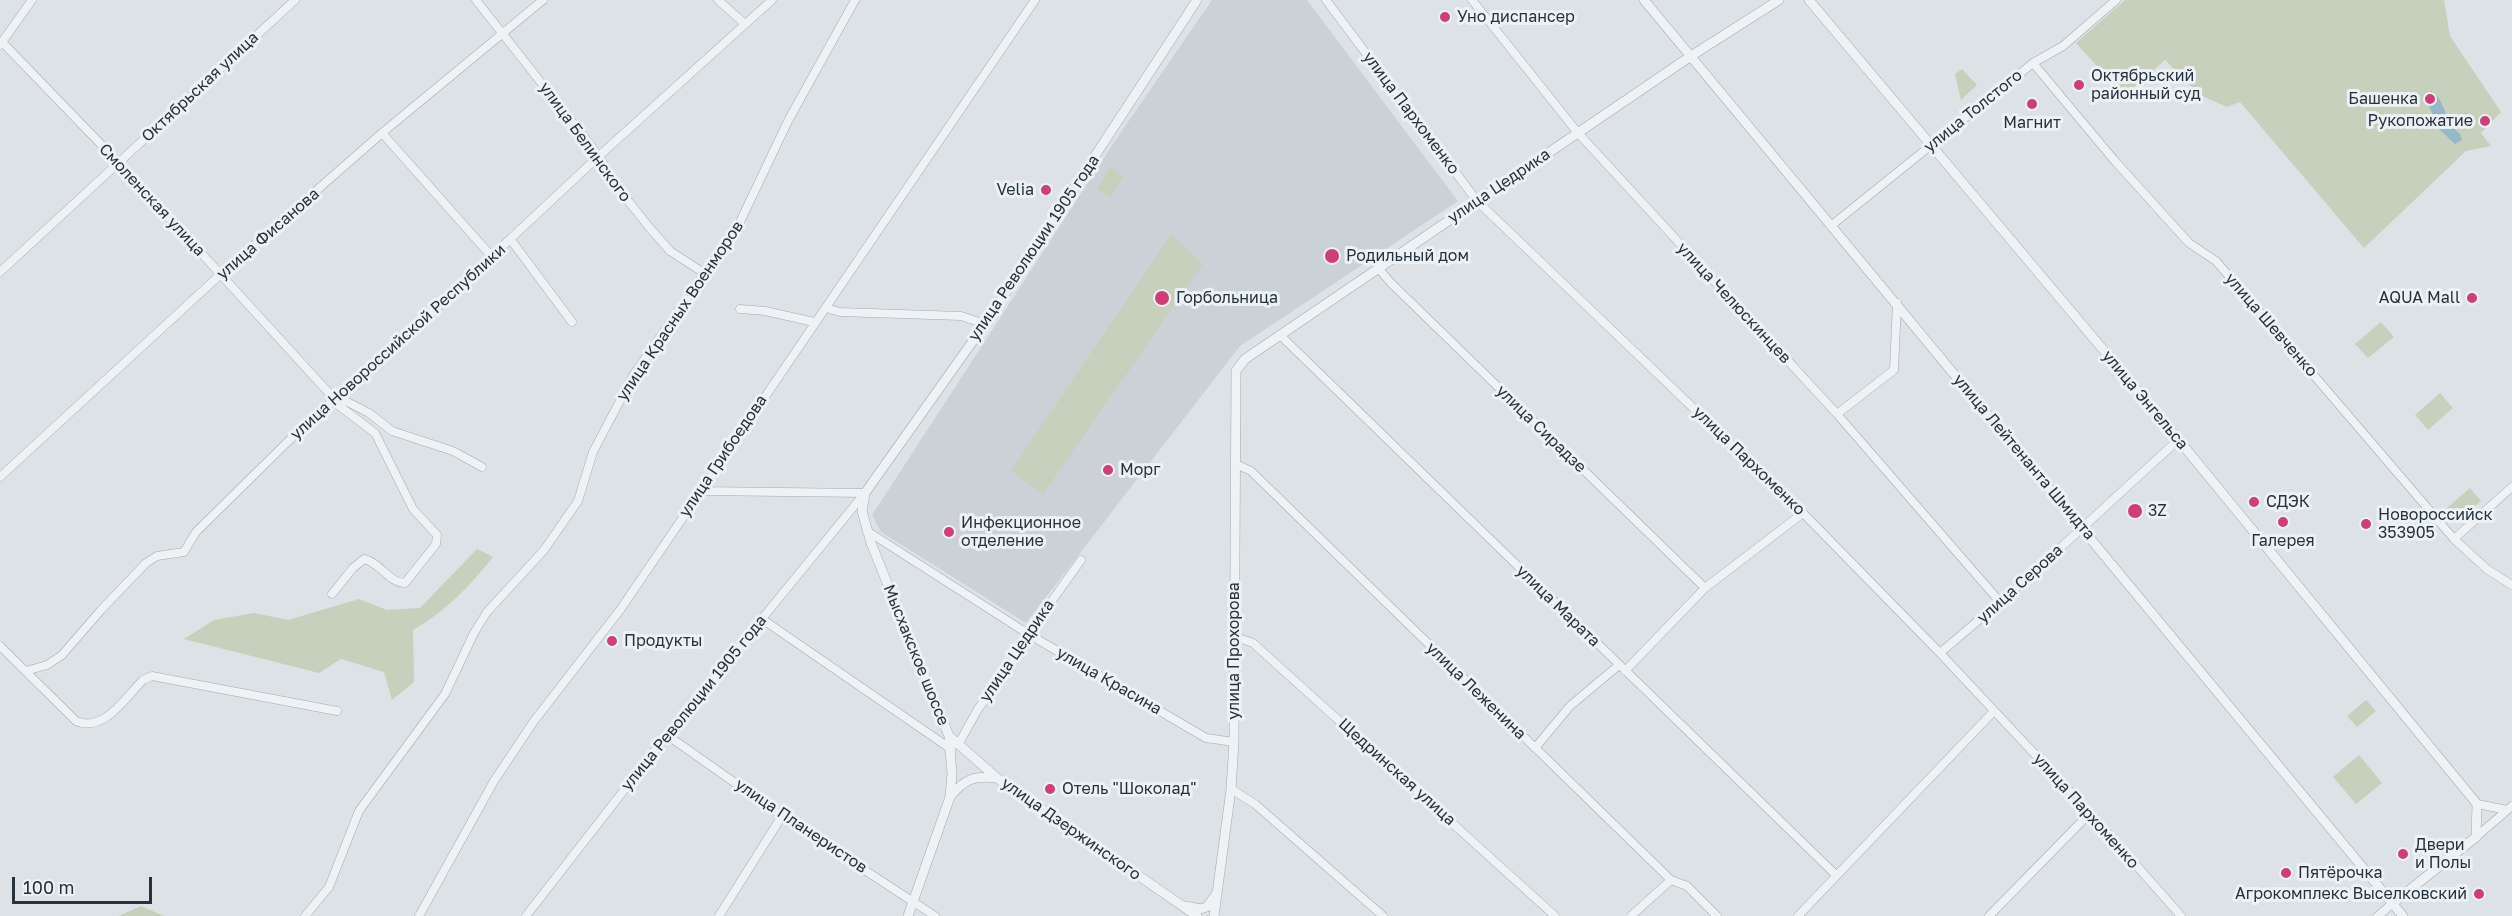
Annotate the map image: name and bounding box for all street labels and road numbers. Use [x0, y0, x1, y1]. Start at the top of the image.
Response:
street label: Октябрьская улица [138, 28, 262, 146]
street label: улица Пархоменко [1359, 48, 1463, 178]
street label: улица Толстого [1920, 65, 2026, 157]
street label: улица Белинского [535, 78, 635, 206]
street label: Смоленская улица [95, 140, 209, 260]
street label: улица Цедрика [1444, 145, 1554, 227]
street label: улица Революции 1905 года [964, 151, 1104, 345]
street label: улица Фисанова [213, 184, 323, 284]
street label: улица Красных Военморов [613, 217, 747, 405]
street label: улица Челюскинцев [1673, 239, 1795, 367]
street label: улица Новороссийской Республики [286, 240, 510, 444]
street label: улица Шевченко [2221, 269, 2321, 381]
street label: улица Энгельса [2098, 347, 2192, 453]
street label: улица Лейтенанта Шмидта [1949, 370, 2099, 544]
street label: улица Сирадзе [1492, 381, 1590, 477]
street label: улица Грибоедова [675, 391, 771, 521]
street label: улица Пархоменко [1689, 402, 1809, 520]
street label: улица Серова [1973, 541, 2067, 627]
street label: улица Марата [1512, 561, 1604, 651]
street label: Мысхакское шоссе [879, 582, 953, 728]
street label: улица Прохорова [1224, 582, 1244, 720]
street label: улица Цедрика [976, 596, 1058, 706]
street label: улица Революции 1905 года [617, 611, 771, 795]
street label: улица Леженина [1422, 638, 1530, 744]
street label: улица Красина [1053, 643, 1165, 719]
street label: Щедринская улица [1335, 714, 1459, 830]
street label: улица Пархоменко [2029, 749, 2143, 873]
street label: улица Дзержинского [998, 774, 1144, 884]
street label: улица Планеристов [731, 775, 871, 877]

